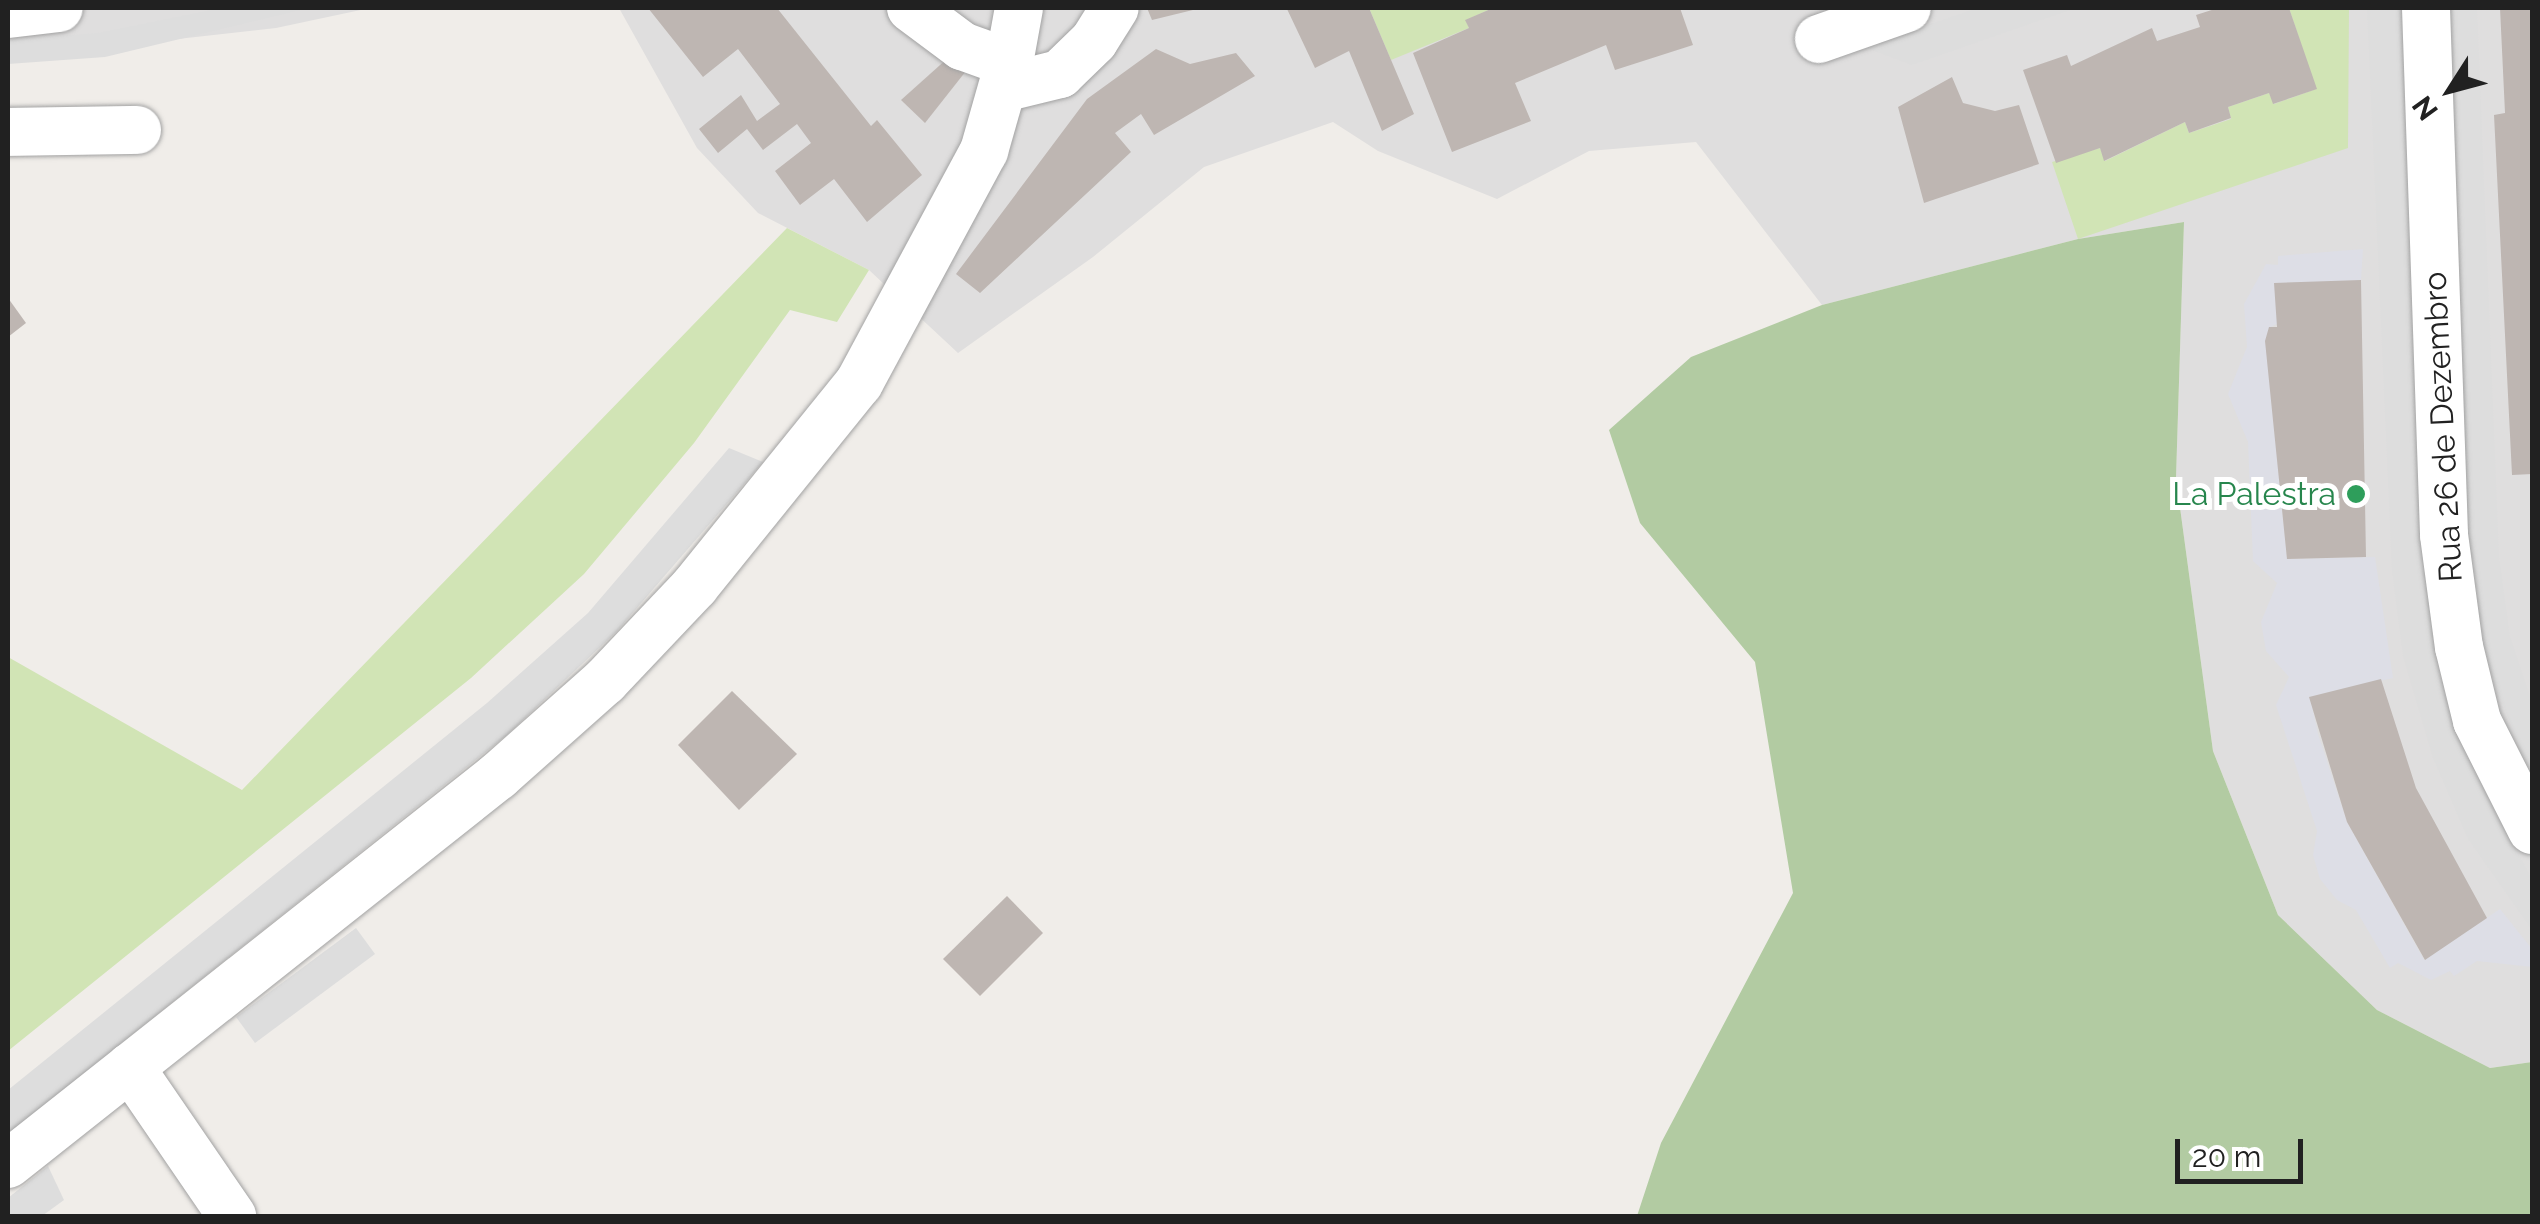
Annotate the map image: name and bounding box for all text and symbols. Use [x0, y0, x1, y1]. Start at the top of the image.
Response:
north arrow [2400, 40, 2500, 140]
text: N [2406, 90, 2445, 126]
street label: Rua 26 de Dezembro [2416, 271, 2470, 583]
place label: La Palestra [2172, 475, 2336, 513]
marker: La Palestra [2345, 483, 2367, 505]
scale bar [2180, 1119, 2308, 1181]
text: 20 m [2192, 1139, 2261, 1174]

